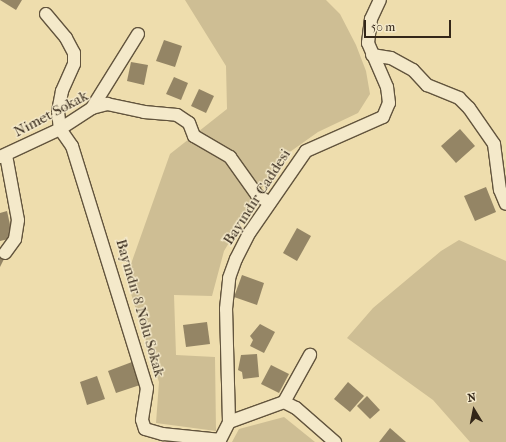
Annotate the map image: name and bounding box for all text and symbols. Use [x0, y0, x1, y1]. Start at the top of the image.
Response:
scale bar [366, 12, 453, 38]
text: 50 m [371, 20, 395, 34]
street label: Nimet Sokak [11, 87, 91, 141]
street label: Bayındır Caddesi [219, 146, 295, 248]
street label: Bayındır 8 Nolu Sokak [112, 237, 168, 379]
north arrow [454, 390, 494, 430]
text: N [467, 391, 477, 405]

